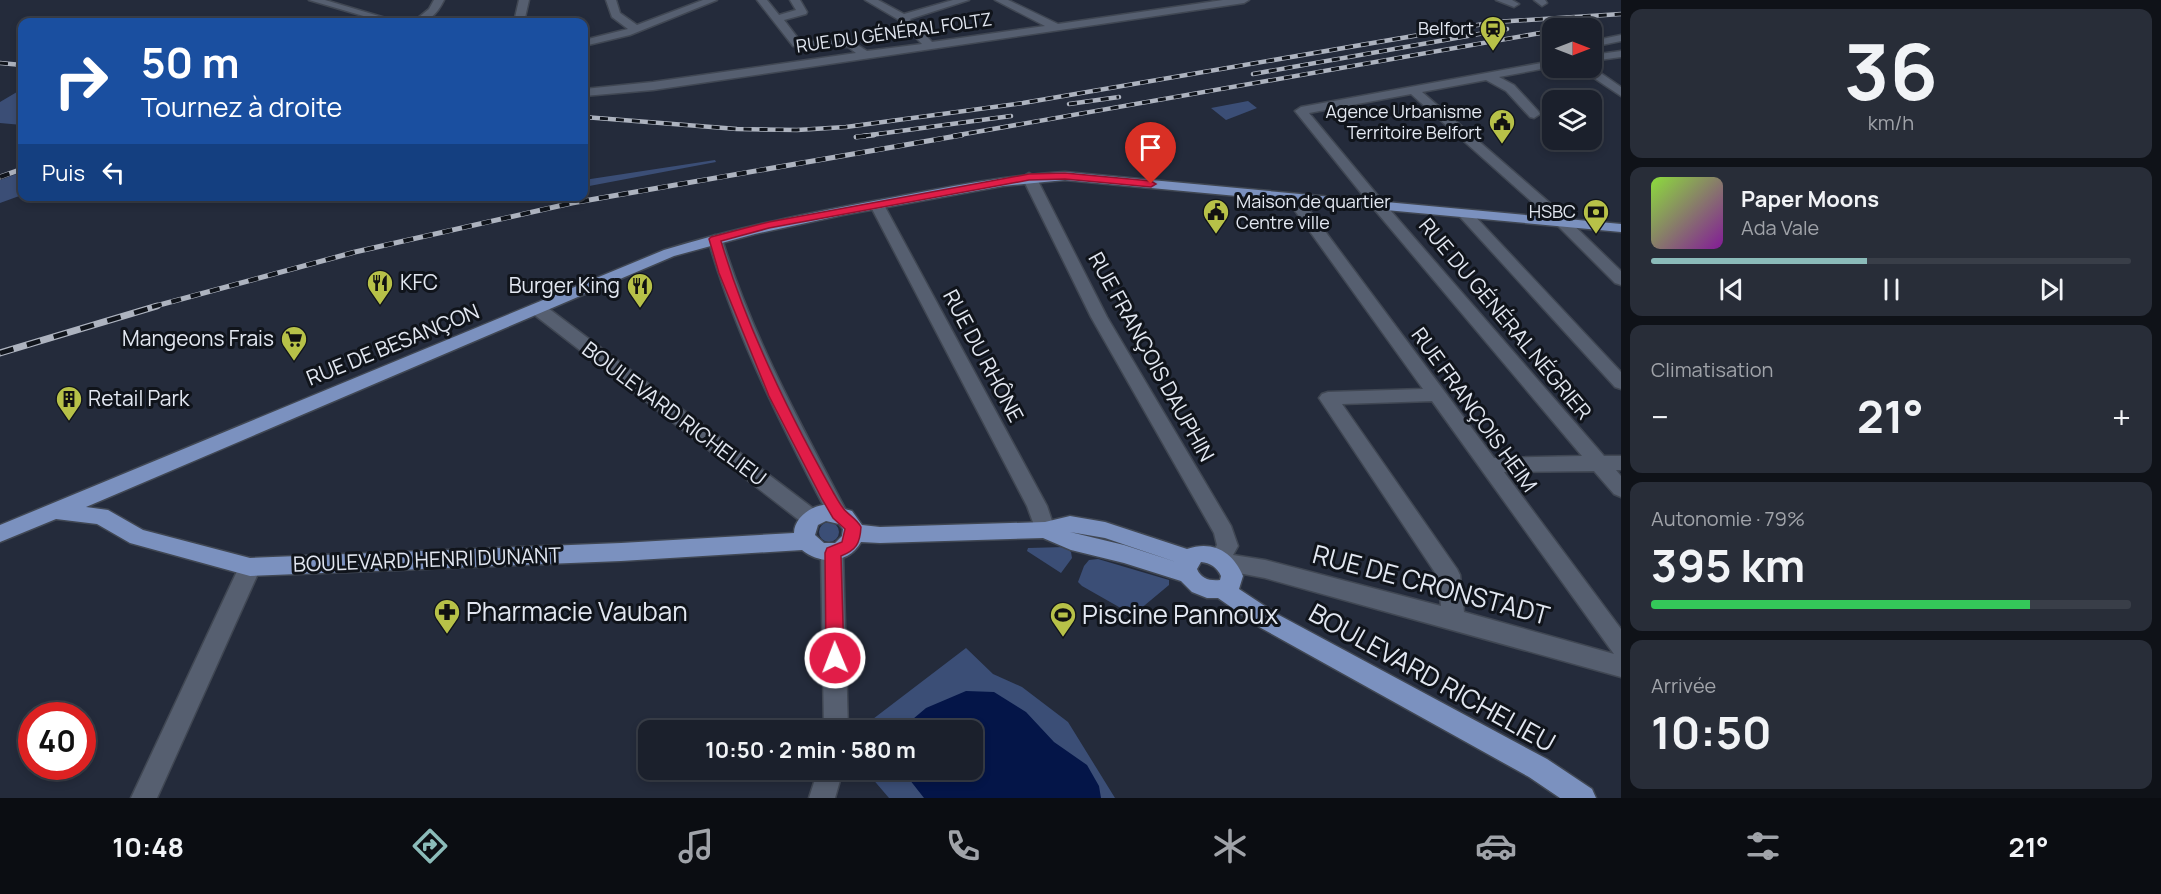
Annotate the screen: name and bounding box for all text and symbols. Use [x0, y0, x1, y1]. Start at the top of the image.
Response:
street label: RUE DU GÉNÉRAL FOLTZ [794, 6, 993, 58]
station icon: Belfort [1478, 14, 1508, 52]
place label: Belfort [1418, 16, 1474, 40]
text: 36 [1844, 17, 1938, 123]
north arrow [1542, 18, 1602, 78]
map controls [1542, 18, 1602, 150]
text: 50 m [141, 33, 239, 91]
icon: right [42, 42, 120, 120]
text: Tournez à droite [141, 88, 342, 125]
button: layers [1542, 90, 1602, 150]
place label: Agence Urbanisme Territoire Belfort [1325, 99, 1482, 144]
public building icon: Agence Urbanisme Territoire Belfort [1487, 107, 1517, 145]
text: km/h [1868, 109, 1914, 136]
pin [1125, 122, 1176, 184]
icon: arrive [1134, 131, 1167, 164]
icon: left [97, 156, 130, 189]
text: Puis [42, 158, 85, 188]
text: Paper Moons [1741, 184, 1879, 214]
place label: Maison de quartier Centre ville [1236, 189, 1391, 234]
public building icon: Maison de quartier Centre ville [1201, 197, 1231, 235]
bank icon: HSBC [1581, 197, 1611, 235]
place label: HSBC [1529, 199, 1576, 223]
street label: RUE DU GÉNÉRAL NÉGRIER [1413, 212, 1598, 425]
text: Ada Vale [1741, 214, 1819, 241]
street label: RUE FRANÇOIS DAUPHIN [1083, 247, 1221, 466]
restaurant icon: KFC [365, 268, 395, 306]
place label: KFC [400, 268, 438, 296]
place label: Burger King [509, 271, 620, 299]
restaurant icon: Burger King [625, 271, 655, 309]
icon: previous [1715, 273, 1748, 306]
icon: pause [1875, 273, 1908, 306]
icon: next [2035, 273, 2068, 306]
street label: RUE DU RHÔNE [937, 284, 1031, 427]
street label: RUE DE BESANÇON [302, 297, 483, 392]
street label: RUE FRANÇOIS HEIM [1406, 322, 1544, 497]
place label: Mangeons Frais [122, 324, 274, 352]
supermarket icon: Mangeons Frais [279, 324, 309, 362]
street label: BOULEVARD RICHELIEU [577, 335, 772, 492]
text: Climatisation [1651, 356, 1773, 383]
building icon: Retail Park [54, 384, 84, 422]
place label: Retail Park [88, 384, 190, 412]
text: 21° [1857, 385, 1924, 447]
text: − [1651, 394, 1669, 439]
text: + [2112, 394, 2131, 439]
text: Autonomie · 79% [1651, 505, 1805, 532]
text: 395 km [1651, 534, 1805, 596]
street label: RUE DE CRONSTADT [1309, 535, 1554, 633]
street label: BOULEVARD HENRI DUNANT [293, 540, 562, 578]
place label: Pharmacie Vauban [466, 593, 688, 629]
street label: BOULEVARD RICHELIEU [1303, 594, 1562, 760]
place label: Piscine Pannoux [1082, 596, 1278, 632]
pharmacy icon: Pharmacie Vauban [432, 597, 462, 635]
sports icon: Piscine Pannoux [1048, 600, 1078, 638]
position arrow [803, 626, 867, 690]
text: Arrivée [1651, 672, 1716, 699]
text: 10:50 [1651, 701, 1772, 763]
speed limit sign: 40 [18, 702, 96, 780]
text: 10:50 · 2 min · 580 m [705, 735, 916, 765]
icon: directions [409, 825, 451, 867]
icon: music [675, 825, 717, 867]
icon: phone [942, 825, 984, 867]
icon: climate [1209, 825, 1251, 867]
icon: car [1475, 825, 1517, 867]
icon: filters [1742, 825, 1784, 867]
text: 10:48 [112, 828, 184, 865]
text: 21° [2009, 828, 2049, 865]

